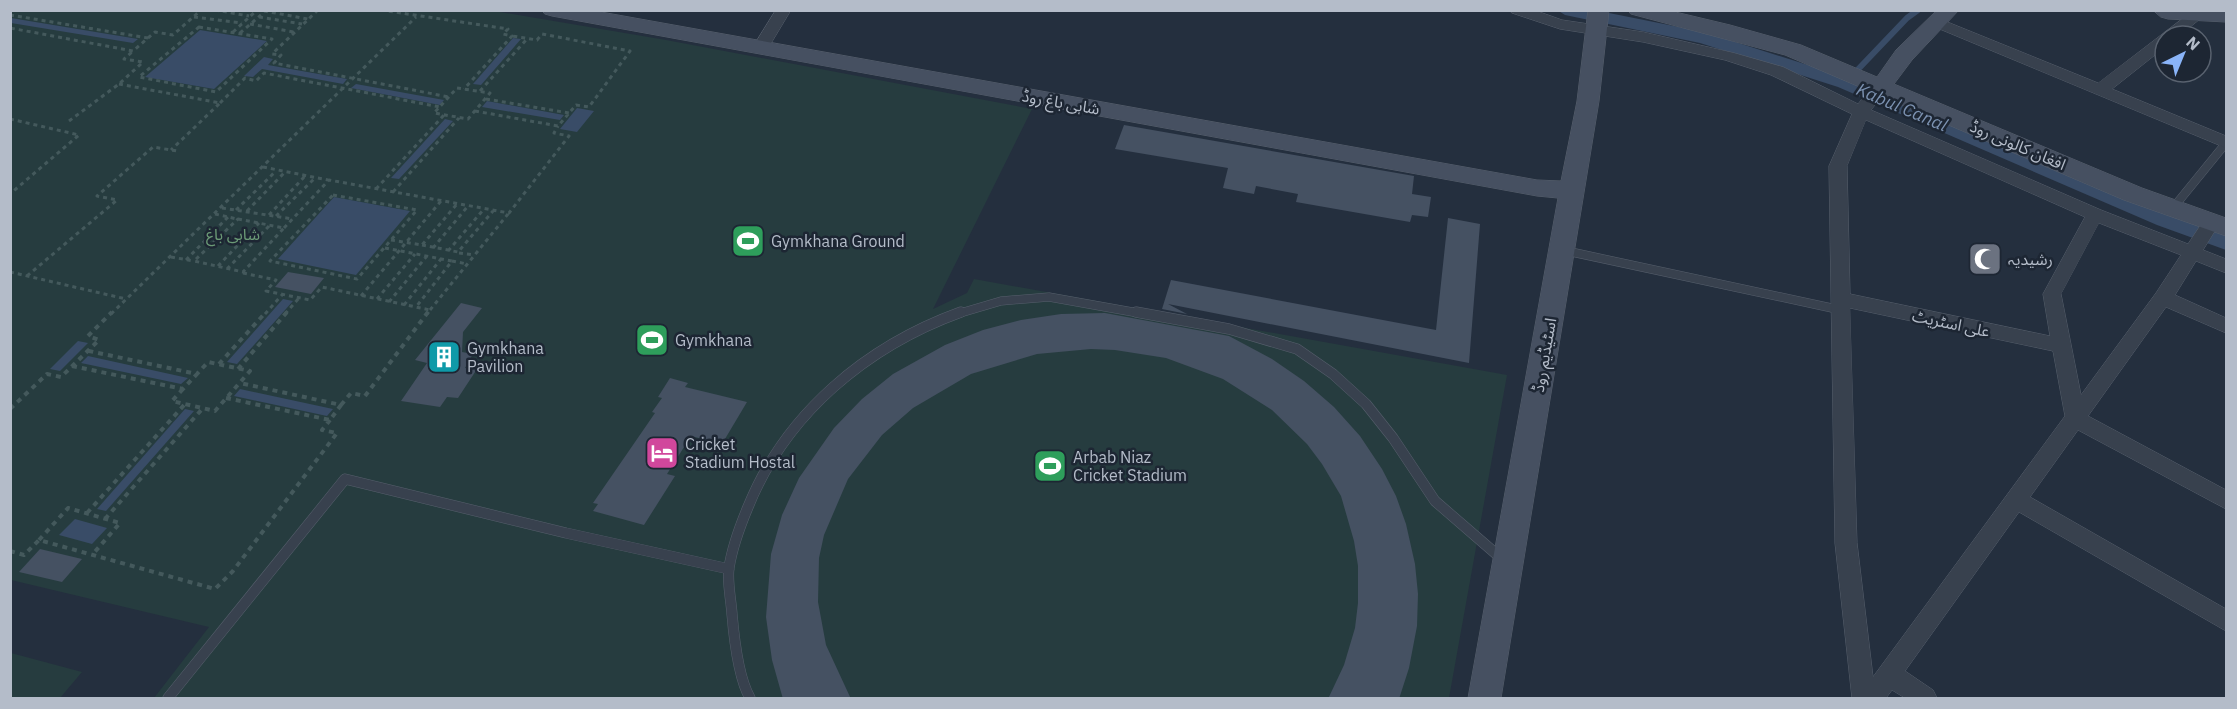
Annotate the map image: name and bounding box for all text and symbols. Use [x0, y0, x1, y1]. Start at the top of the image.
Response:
north arrow [2153, 24, 2213, 84]
text: N [2182, 32, 2204, 54]
water label: Kabul Canal [1853, 77, 1951, 137]
street label: شاہی باغ روڈ [1020, 85, 1101, 122]
street label: افغان کالونی روڈ [1967, 116, 2069, 174]
sports icon: Gymkhana Ground [730, 223, 766, 259]
park label: شاہی باغ [206, 224, 260, 247]
place label: Gymkhana Ground [771, 231, 905, 251]
mosque icon: رشیدیہ [1967, 241, 2003, 277]
place label: رشیدیہ [2008, 249, 2053, 269]
street label: علی اسٹریٹ [1910, 305, 1992, 341]
street label: اسٹیڈیم روڈ [1528, 316, 1563, 394]
sports icon: Gymkhana [634, 322, 670, 358]
place label: Gymkhana [675, 330, 752, 350]
place label: Gymkhana Pavilion [467, 338, 544, 376]
building icon: Gymkhana Pavilion [426, 339, 462, 375]
place label: Cricket Stadium Hostal [685, 434, 795, 472]
hotel icon: Cricket Stadium Hostal [644, 435, 680, 471]
place label: Arbab Niaz Cricket Stadium [1073, 447, 1187, 485]
sports icon: Arbab Niaz Cricket Stadium [1032, 448, 1068, 484]

